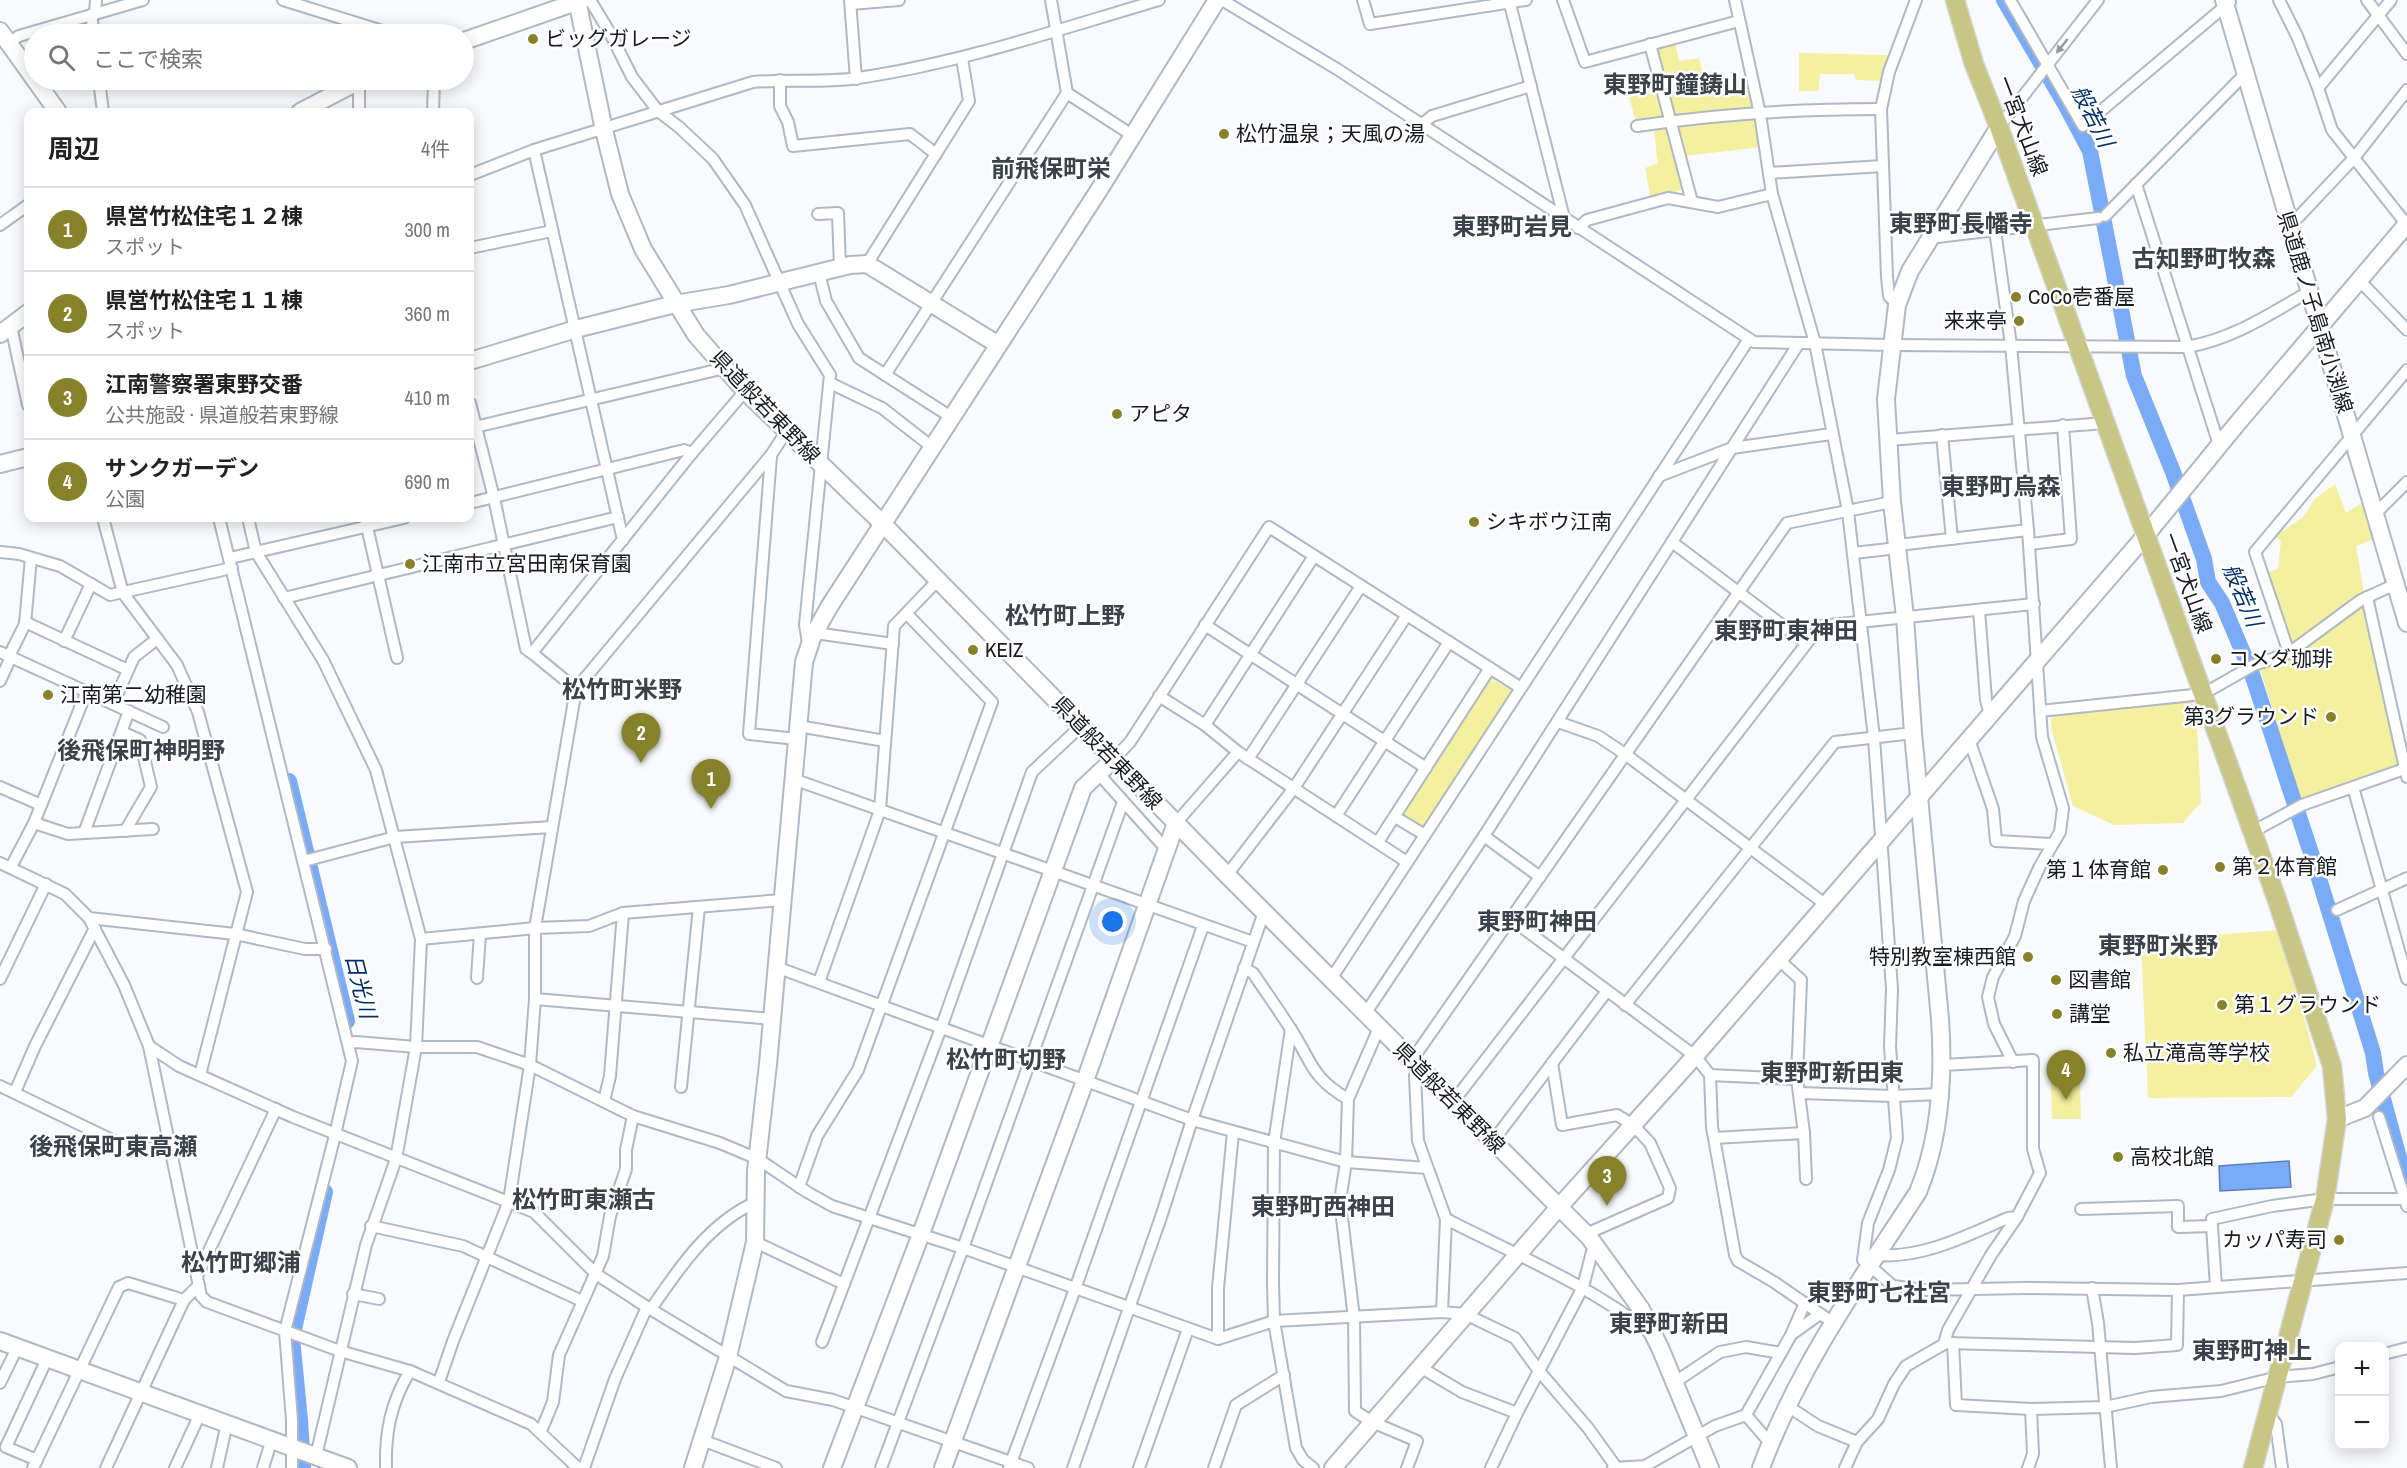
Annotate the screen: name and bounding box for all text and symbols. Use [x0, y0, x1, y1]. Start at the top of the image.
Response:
search box [24, 24, 474, 90]
place label: ビッグガレージ [545, 24, 692, 53]
marker: ビッグガレージ [526, 32, 540, 46]
one-way arrow [2055, 38, 2068, 54]
icon: search [45, 41, 78, 74]
text: ここで検索 [93, 44, 203, 74]
district label: 東野町鐘鋳山 [1603, 68, 1747, 100]
street label: 一宮犬山線 [1990, 72, 2055, 180]
water label: 般若川 [2065, 80, 2122, 154]
place label: 松竹温泉；天風の湯 [1236, 119, 1425, 148]
marker: 松竹温泉；天風の湯 [1217, 127, 1231, 141]
text: 周辺 [48, 131, 100, 166]
text: 4件 [421, 135, 450, 162]
district label: 前飛保町栄 [991, 152, 1111, 184]
text: 県営竹松住宅１２棟 [105, 201, 303, 231]
district label: 東野町長幡寺 [1889, 207, 2033, 239]
street label: 県道鹿ノ子島南小渕線 [2271, 207, 2360, 417]
district label: 東野町岩見 [1452, 210, 1572, 242]
text: 1 [63, 216, 72, 243]
text: 300 m [404, 216, 450, 243]
text: スポット [105, 233, 185, 260]
district label: 古知野町牧森 [2132, 242, 2276, 274]
place label: CoCo壱番屋 [2028, 282, 2135, 311]
text: 県営竹松住宅１１棟 [105, 285, 303, 315]
marker: CoCo壱番屋 [2009, 290, 2023, 304]
text: 2 [63, 300, 72, 327]
text: 360 m [404, 300, 450, 327]
place label: 来来亭 [1944, 306, 2007, 335]
marker: 来来亭 [2012, 314, 2026, 328]
text: スポット [105, 317, 185, 344]
street label: 県道般若東野線 [704, 344, 827, 470]
text: 江南警察署東野交番 [105, 369, 303, 399]
text: 3 [63, 384, 72, 411]
text: 410 m [404, 384, 450, 411]
place label: アピタ [1129, 399, 1192, 428]
text: 公共施設 · 県道般若東野線 [105, 401, 339, 428]
marker: アピタ [1110, 407, 1124, 421]
text: サンクガーデン [105, 453, 259, 483]
text: 4 [63, 468, 72, 495]
text: 690 m [404, 468, 450, 495]
district label: 東野町烏森 [1941, 470, 2061, 502]
text: 公園 [105, 485, 145, 512]
place label: シキボウ江南 [1486, 507, 1612, 536]
marker: シキボウ江南 [1467, 515, 1481, 529]
street label: 一宮犬山線 [2156, 529, 2219, 637]
place label: 江南市立宮田南保育園 [422, 549, 632, 578]
marker: 江南市立宮田南保育園 [403, 557, 417, 571]
water label: 般若川 [2216, 559, 2270, 633]
district label: 松竹町上野 [1005, 599, 1125, 631]
district label: 東野町東神田 [1714, 614, 1858, 646]
place label: KEIZ [985, 635, 1024, 664]
marker: KEIZ [966, 643, 980, 657]
place label: コメダ珈琲 [2228, 644, 2333, 673]
marker: コメダ珈琲 [2209, 652, 2223, 666]
district label: 松竹町米野 [562, 673, 682, 705]
place label: 江南第二幼稚園 [60, 680, 207, 709]
marker: 江南第二幼稚園 [41, 688, 55, 702]
street label: 県道般若東野線 [1046, 690, 1169, 816]
place label: 第3グラウンド [2183, 702, 2319, 731]
marker: 第3グラウンド [2324, 710, 2338, 724]
pin: 2 [622, 714, 660, 763]
district label: 後飛保町神明野 [57, 734, 225, 766]
pin: 1 [692, 760, 730, 809]
place label: 第２体育館 [2232, 852, 2337, 881]
place label: 第１体育館 [2046, 855, 2151, 884]
marker: 第２体育館 [2213, 860, 2227, 874]
marker: 第１体育館 [2156, 863, 2170, 877]
district label: 東野町神田 [1477, 905, 1597, 937]
your location [1098, 907, 1127, 936]
district label: 東野町米野 [2098, 929, 2218, 961]
place label: 特別教室棟西館 [1869, 942, 2016, 971]
water label: 日光川 [338, 950, 384, 1024]
marker: 特別教室棟西館 [2021, 950, 2035, 964]
place label: 図書館 [2068, 965, 2131, 994]
marker: 図書館 [2049, 973, 2063, 987]
place label: 第１グラウンド [2234, 990, 2381, 1019]
marker: 第１グラウンド [2215, 998, 2229, 1012]
place label: 講堂 [2069, 999, 2111, 1028]
marker: 講堂 [2050, 1007, 2064, 1021]
street label: 県道般若東野線 [1387, 1035, 1512, 1160]
place label: 私立滝高等学校 [2123, 1038, 2270, 1067]
district label: 松竹町切野 [946, 1043, 1066, 1075]
marker: 私立滝高等学校 [2104, 1046, 2118, 1060]
pin: 4 [2046, 1050, 2086, 1100]
district label: 東野町新田東 [1760, 1056, 1904, 1088]
district label: 後飛保町東高瀬 [29, 1130, 197, 1162]
place label: 高校北館 [2130, 1142, 2214, 1171]
marker: 高校北館 [2111, 1150, 2125, 1164]
pin: 3 [1588, 1156, 1626, 1206]
district label: 松竹町東瀬古 [512, 1183, 656, 1215]
district label: 東野町西神田 [1251, 1190, 1395, 1222]
place label: カッパ寿司 [2222, 1225, 2327, 1254]
marker: カッパ寿司 [2332, 1233, 2346, 1247]
district label: 松竹町郷浦 [181, 1246, 301, 1278]
district label: 東野町七社宮 [1807, 1276, 1951, 1308]
district label: 東野町新田 [1609, 1307, 1729, 1339]
district label: 東野町神上 [2192, 1334, 2312, 1366]
map controls [2335, 1342, 2389, 1450]
button: + [2335, 1342, 2389, 1396]
button: − [2335, 1396, 2389, 1450]

